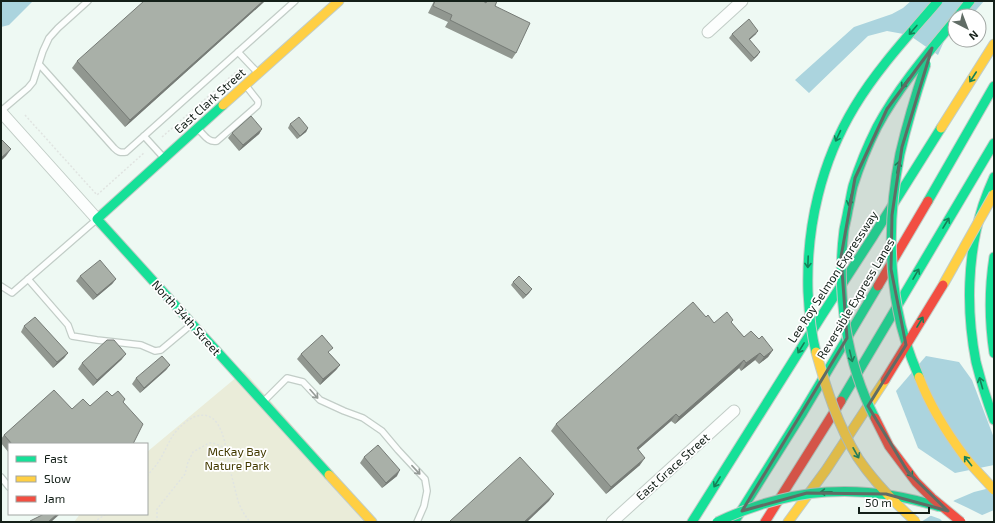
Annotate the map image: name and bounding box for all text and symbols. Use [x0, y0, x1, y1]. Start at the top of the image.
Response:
north arrow [947, 8, 987, 48]
one-way arrow [908, 25, 917, 36]
text: N [967, 28, 981, 43]
street label: East Clark Street [171, 65, 248, 136]
one-way arrow [969, 71, 977, 82]
one-way arrow [901, 78, 909, 89]
one-way arrow [834, 130, 841, 142]
one-way arrow [895, 161, 903, 174]
one-way arrow [845, 193, 853, 206]
street label: Lee Roy Selmon Expressway [784, 207, 880, 345]
one-way arrow [942, 218, 950, 229]
street label: Reversible Express Lanes [814, 236, 897, 361]
one-way arrow [804, 255, 812, 268]
one-way arrow [912, 268, 920, 280]
street label: North 34th Street [149, 277, 224, 358]
one-way arrow [916, 317, 924, 328]
one-way arrow [797, 342, 805, 353]
one-way arrow [848, 350, 856, 363]
one-way arrow [977, 377, 984, 390]
one-way arrow [309, 389, 319, 399]
street label: East Grace Street [633, 429, 712, 503]
legend [8, 443, 148, 515]
park label: McKay Bay Nature Park [205, 444, 269, 472]
one-way arrow [853, 447, 861, 459]
text: Fast [44, 451, 68, 465]
one-way arrow [964, 455, 972, 466]
one-way arrow [412, 464, 421, 475]
one-way arrow [904, 466, 913, 477]
text: Slow [44, 471, 71, 485]
one-way arrow [713, 476, 721, 488]
one-way arrow [820, 488, 833, 496]
scale bar [859, 489, 929, 515]
text: Jam [44, 491, 65, 505]
text: 50 m [865, 495, 892, 509]

